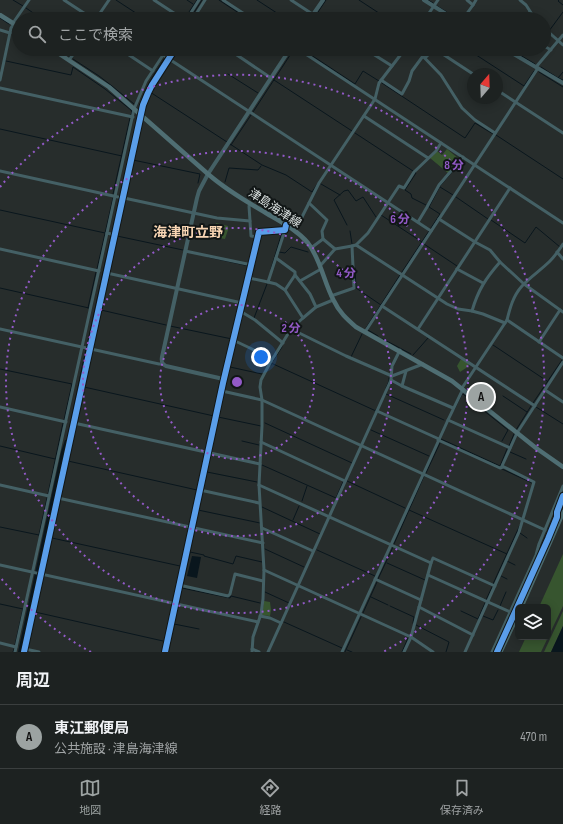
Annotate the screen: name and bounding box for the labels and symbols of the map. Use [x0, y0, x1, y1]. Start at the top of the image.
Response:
north arrow [467, 68, 503, 104]
text: 8 分 [444, 158, 464, 173]
street label: 津島海津線 [245, 186, 304, 231]
text: 6 分 [390, 212, 410, 227]
district label: 海津町立野 [153, 224, 223, 241]
text: 4 分 [336, 266, 356, 281]
text: 2 分 [281, 321, 301, 336]
your location [251, 347, 271, 367]
centre of rings [230, 375, 244, 389]
pin: A [468, 382, 494, 412]

